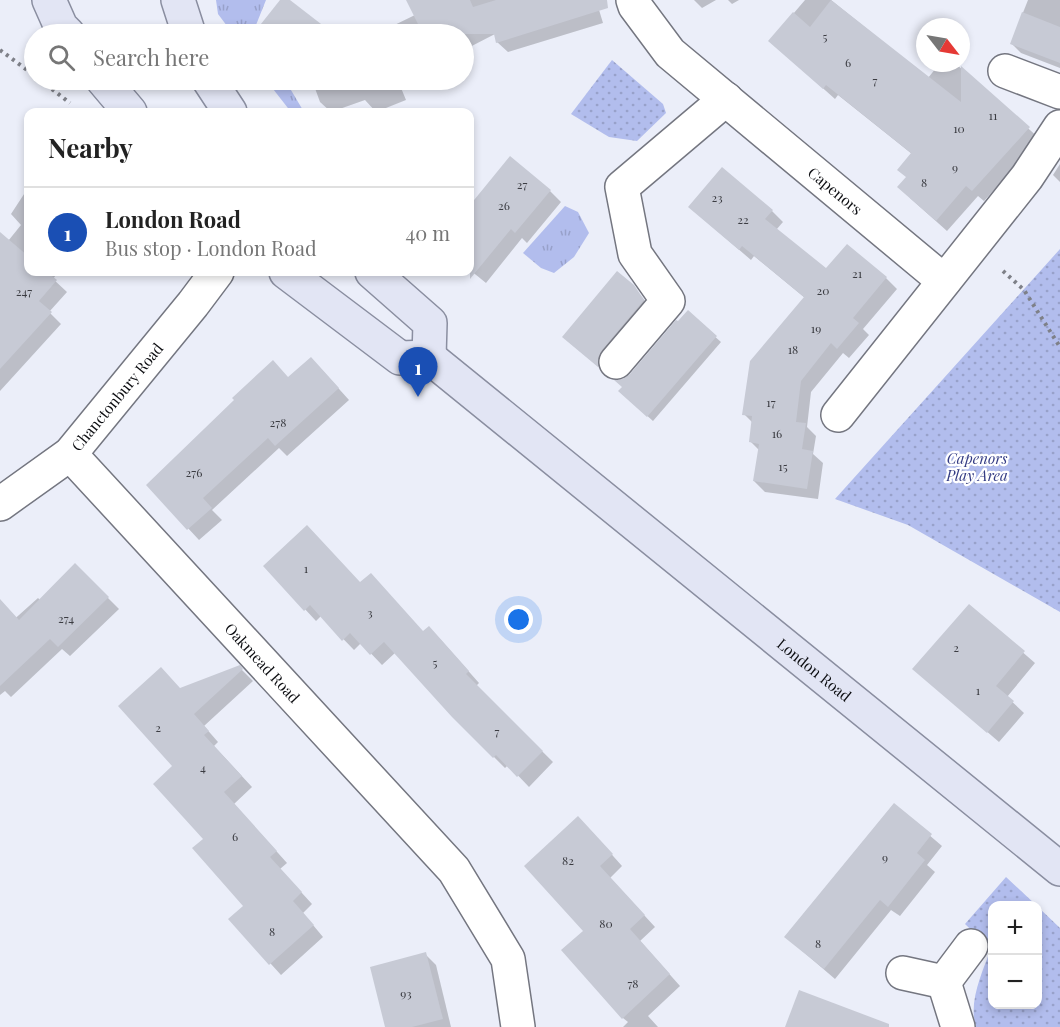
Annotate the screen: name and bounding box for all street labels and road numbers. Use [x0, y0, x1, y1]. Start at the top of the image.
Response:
street label: Capenors [804, 162, 867, 219]
street label: Chanctonbury Road [67, 338, 167, 455]
street label: Oakmead Road [221, 618, 305, 707]
street label: London Road [773, 634, 856, 706]

